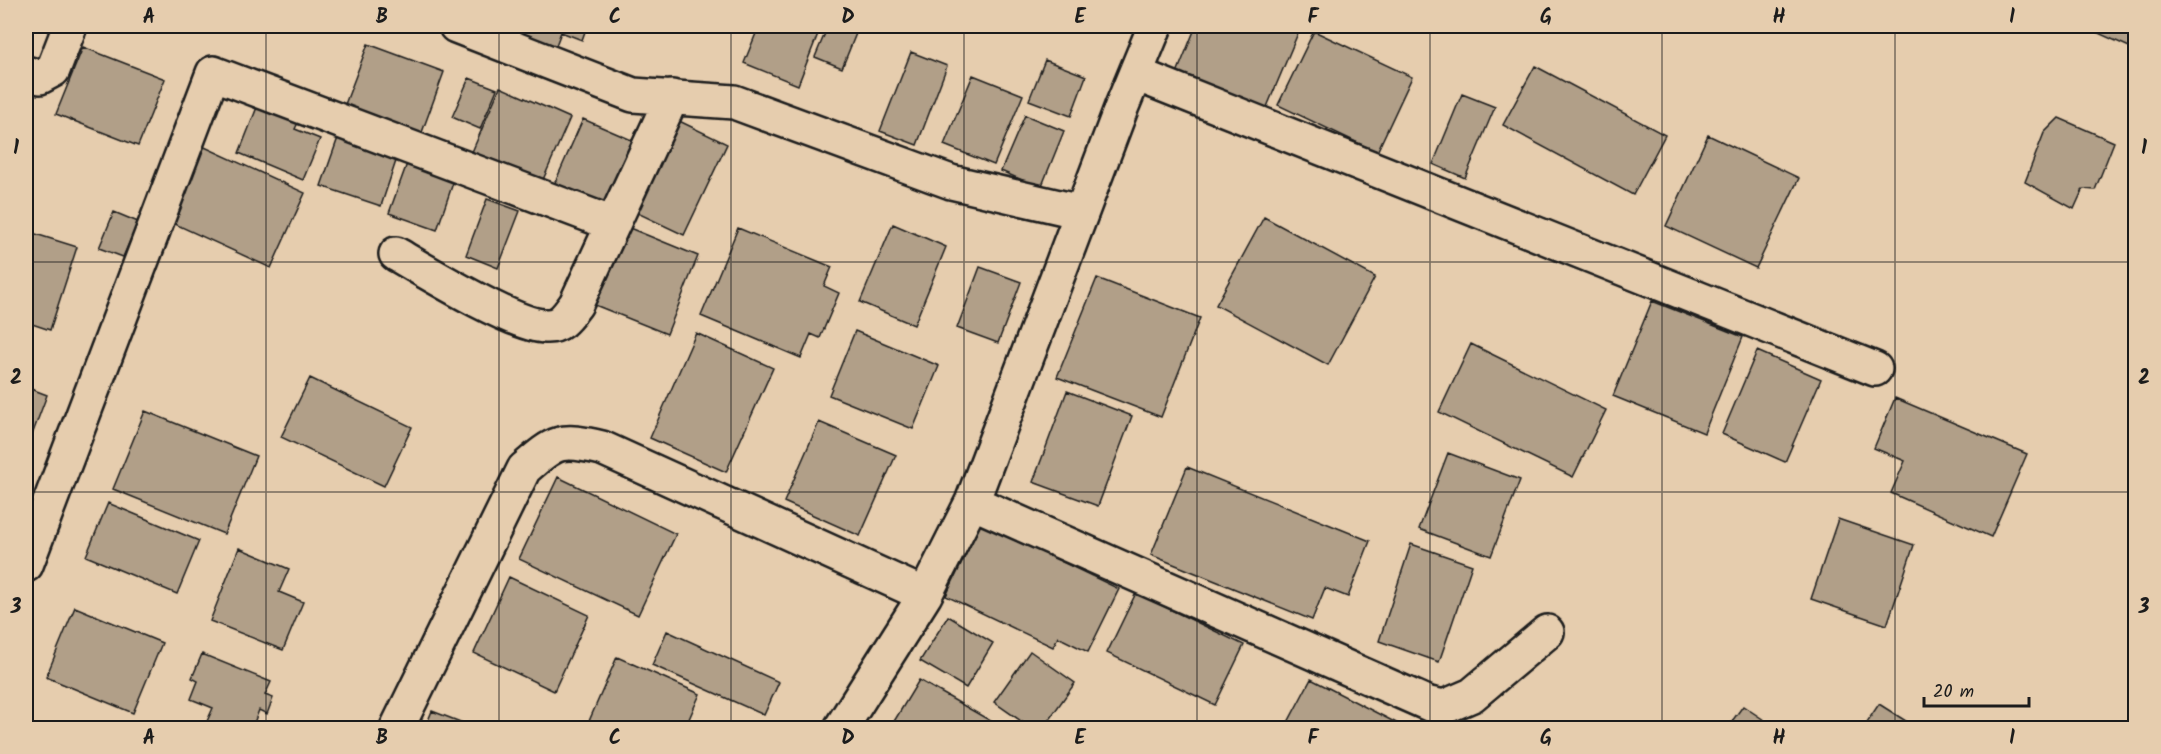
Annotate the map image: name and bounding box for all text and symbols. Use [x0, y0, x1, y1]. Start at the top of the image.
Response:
text: A [143, 2, 155, 34]
text: B [376, 2, 388, 34]
text: C [609, 2, 621, 34]
text: D [841, 2, 855, 34]
text: E [1074, 2, 1086, 34]
text: F [1308, 2, 1320, 34]
text: G [1540, 2, 1552, 34]
text: H [1772, 2, 1786, 34]
text: I [2009, 2, 2015, 34]
text: 1 [13, 133, 19, 165]
text: 1 [2141, 133, 2147, 165]
text: 2 [10, 363, 22, 395]
text: 2 [2138, 363, 2150, 395]
text: 3 [10, 592, 22, 624]
text: 3 [2138, 592, 2150, 624]
scale bar [1924, 670, 2029, 708]
text: 20 m [1933, 678, 1974, 707]
text: A [143, 723, 155, 754]
text: B [376, 723, 388, 754]
text: C [609, 723, 621, 754]
text: D [841, 723, 855, 754]
text: E [1074, 723, 1086, 754]
text: F [1308, 723, 1320, 754]
text: G [1540, 723, 1552, 754]
text: H [1772, 723, 1786, 754]
text: I [2009, 723, 2015, 754]

